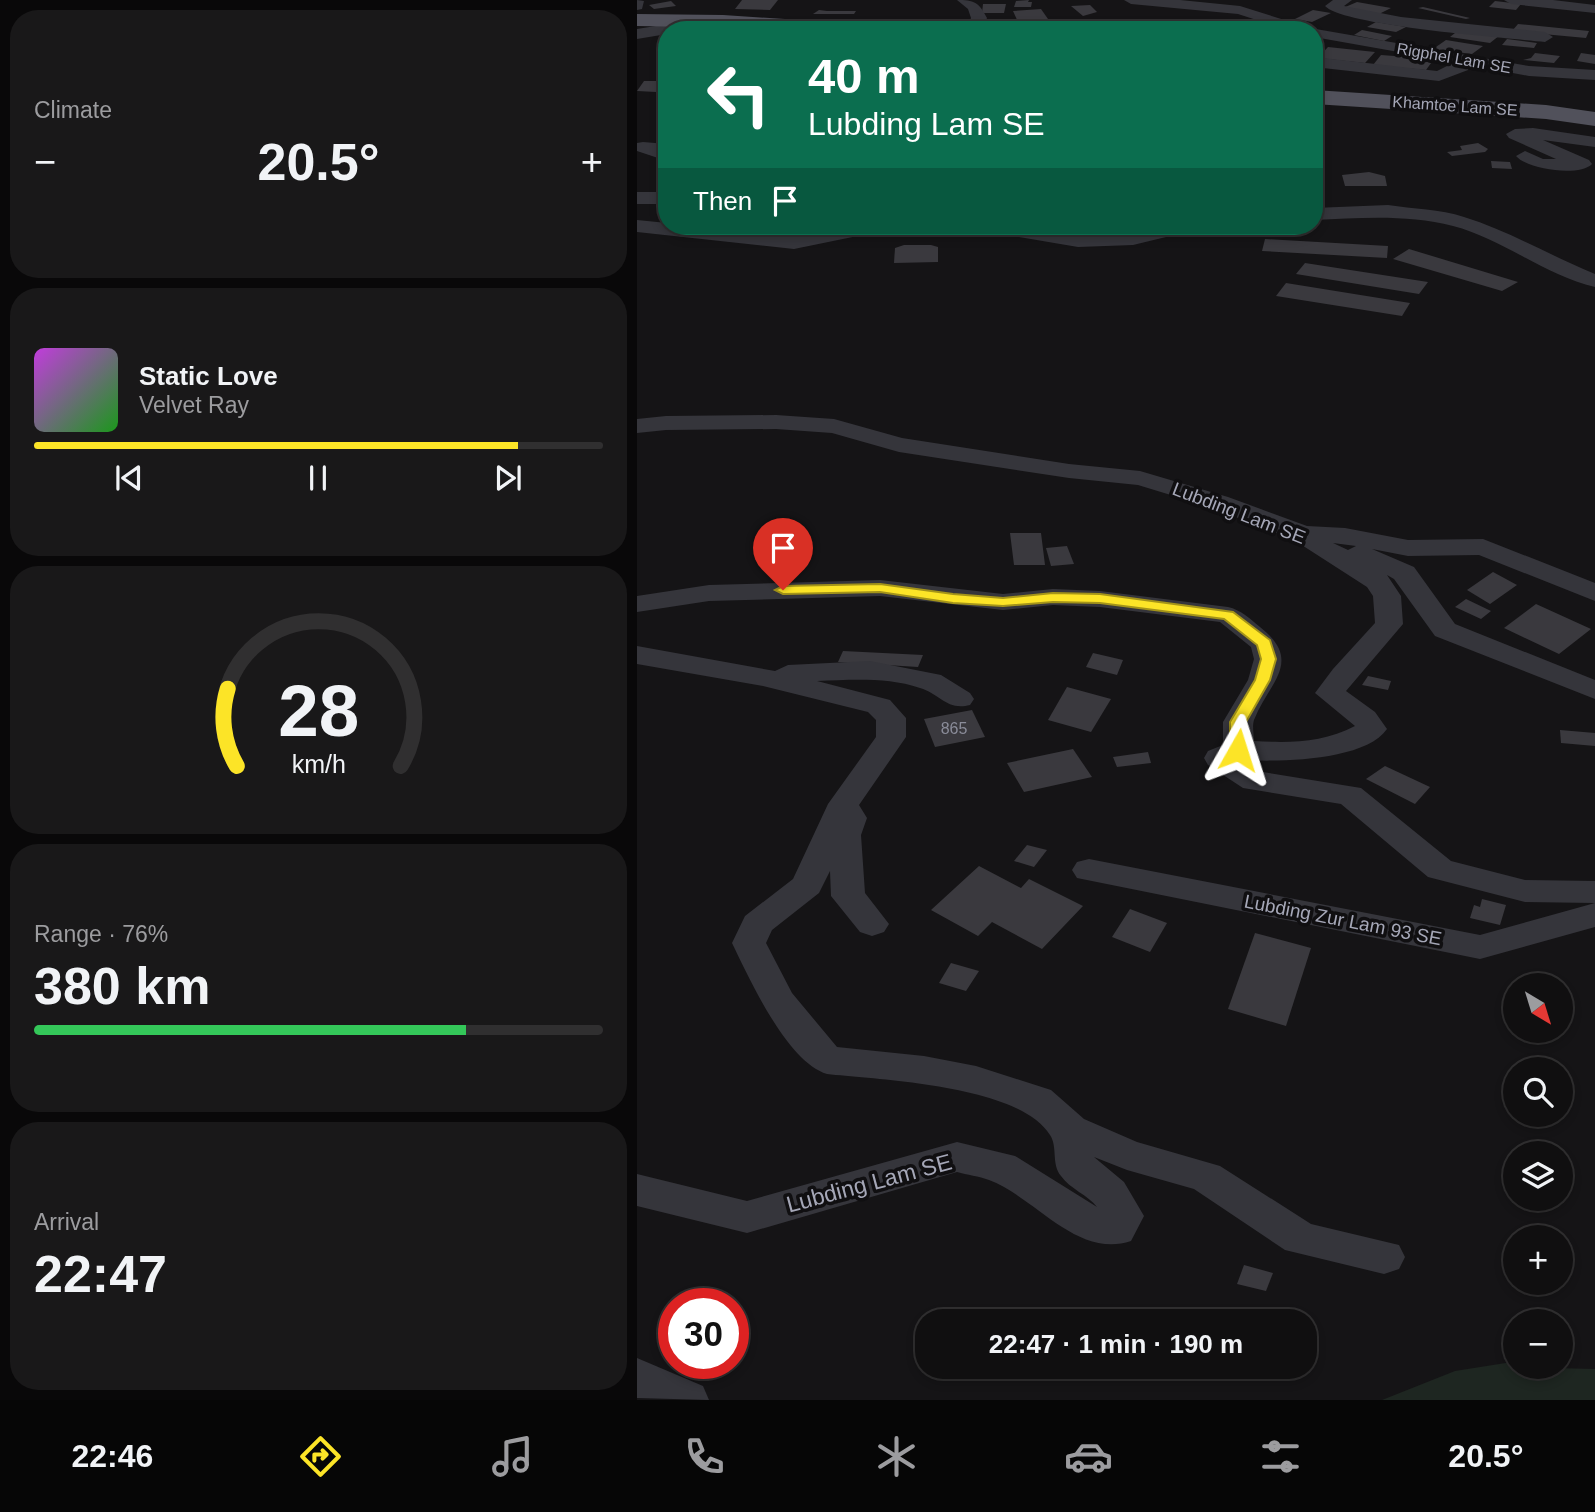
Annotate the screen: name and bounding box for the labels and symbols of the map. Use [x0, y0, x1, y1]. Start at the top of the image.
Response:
street label: Rigphel Lam SE [1396, 40, 1512, 76]
street label: Khamtoe Lam SE [1392, 93, 1518, 119]
street label: Lubding Lam SE [1170, 478, 1308, 548]
pin [753, 518, 813, 590]
position arrow [1201, 713, 1275, 787]
house number: 865 [941, 720, 967, 737]
street label: Lubding Zur Lam 93 SE [1242, 891, 1444, 949]
north arrow [1503, 973, 1573, 1043]
street label: Lubding Lam SE [783, 1148, 955, 1218]
speed limit sign: 30 [658, 1288, 749, 1379]

